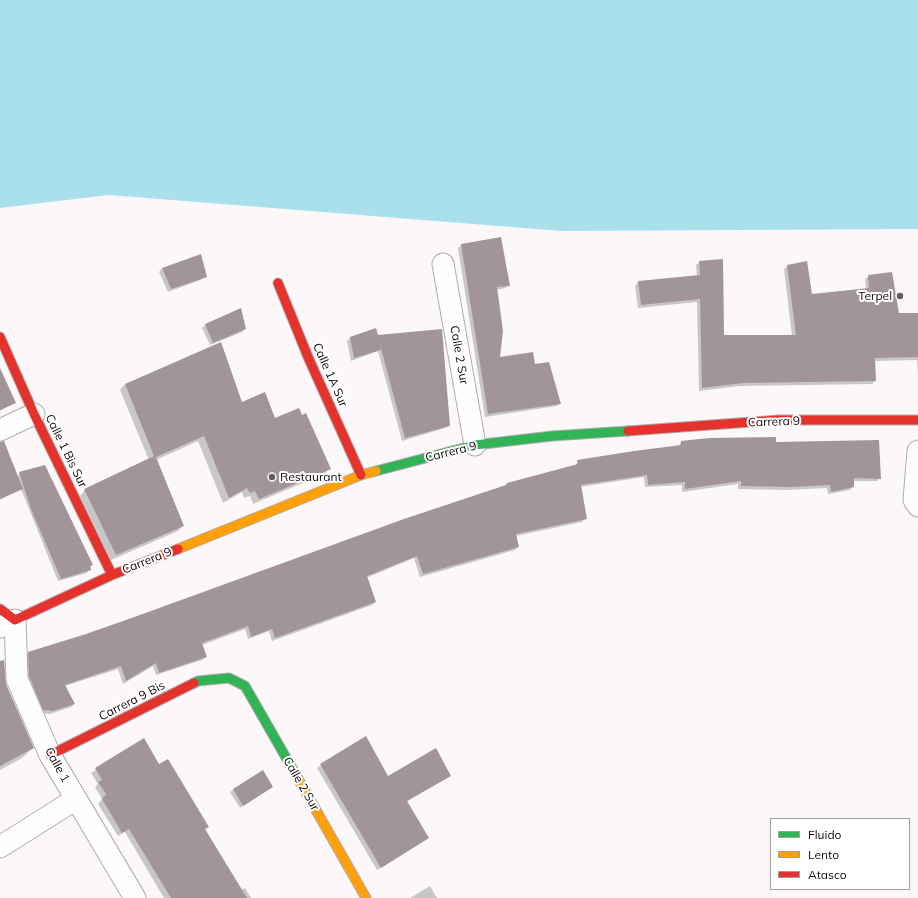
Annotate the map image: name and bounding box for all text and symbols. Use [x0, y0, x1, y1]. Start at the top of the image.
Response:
place label: Terpel [858, 289, 892, 303]
marker: Terpel [895, 291, 905, 301]
street label: Calle 2 Sur [447, 324, 471, 386]
street label: Calle 1A Sur [309, 341, 351, 409]
street label: Calle 1 Bis Sur [42, 412, 90, 490]
street label: Carrera 9 [748, 414, 800, 430]
street label: Carrera 9 [424, 439, 478, 465]
place label: Restaurant [280, 470, 342, 484]
marker: Restaurant [267, 472, 277, 482]
street label: Carrera 9 [120, 545, 174, 577]
street label: Carrera 9 Bis [97, 678, 167, 724]
street label: Calle 1 [42, 745, 72, 785]
street label: Calle 2 Sur [280, 755, 322, 813]
legend [770, 818, 910, 890]
text: Fluido [808, 827, 841, 842]
text: Lento [808, 847, 839, 862]
text: Atasco [808, 867, 847, 882]

